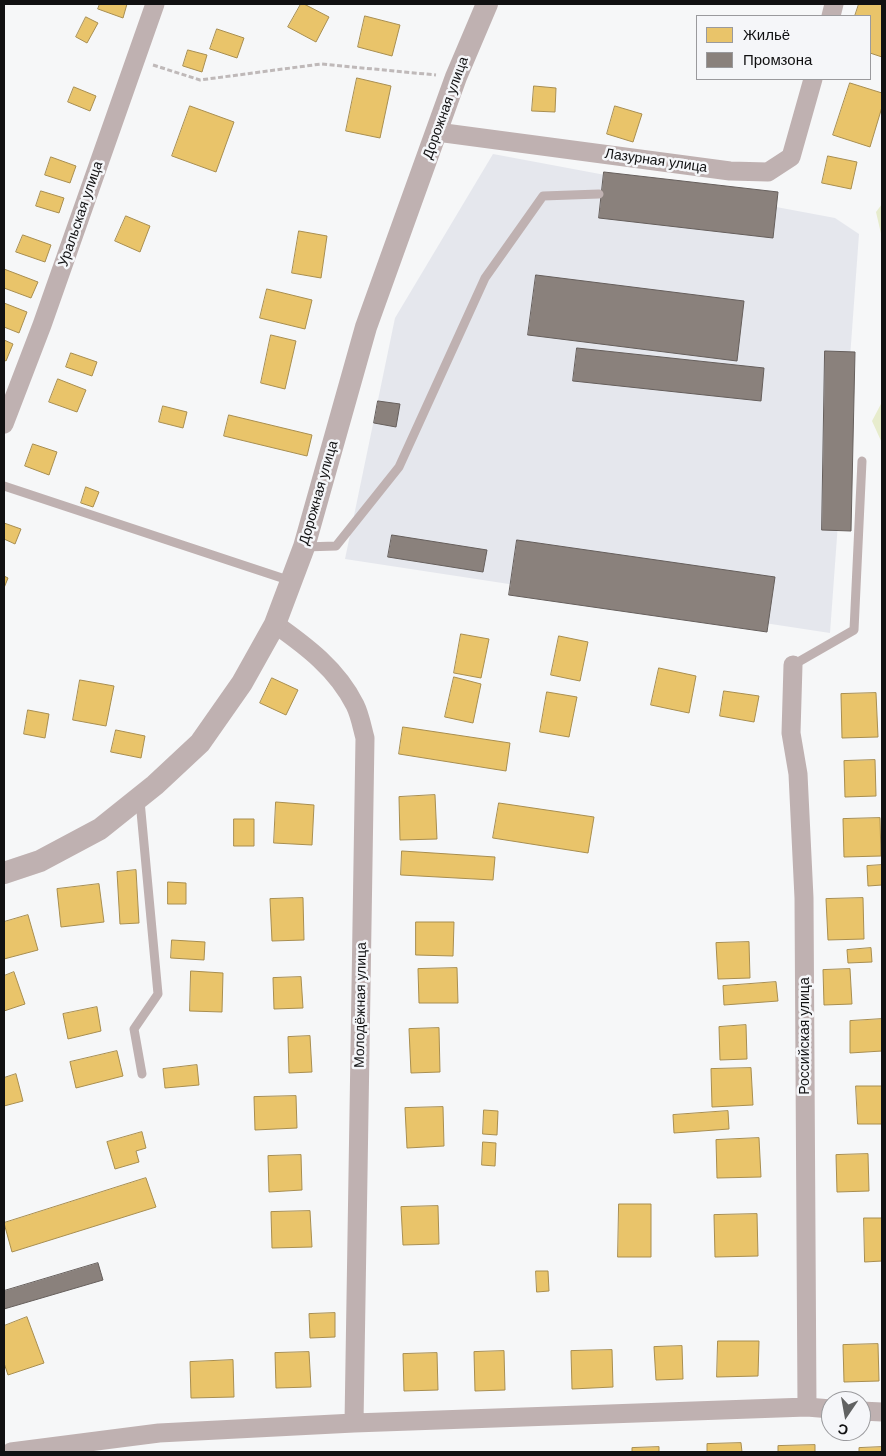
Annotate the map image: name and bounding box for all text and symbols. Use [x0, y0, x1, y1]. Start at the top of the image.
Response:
legend [696, 15, 871, 80]
text: Жильё [743, 26, 790, 43]
text: Промзона [743, 51, 812, 68]
street label: Дорожная улица [420, 55, 472, 161]
street label: Лазурная улица [604, 146, 708, 176]
street label: Уральская улица [55, 159, 107, 269]
street label: Дорожная улица [296, 439, 342, 547]
street label: Молодёжная улица [352, 942, 370, 1068]
street label: Российская улица [797, 977, 813, 1095]
north arrow [821, 1391, 871, 1441]
text: С [836, 1421, 850, 1439]

